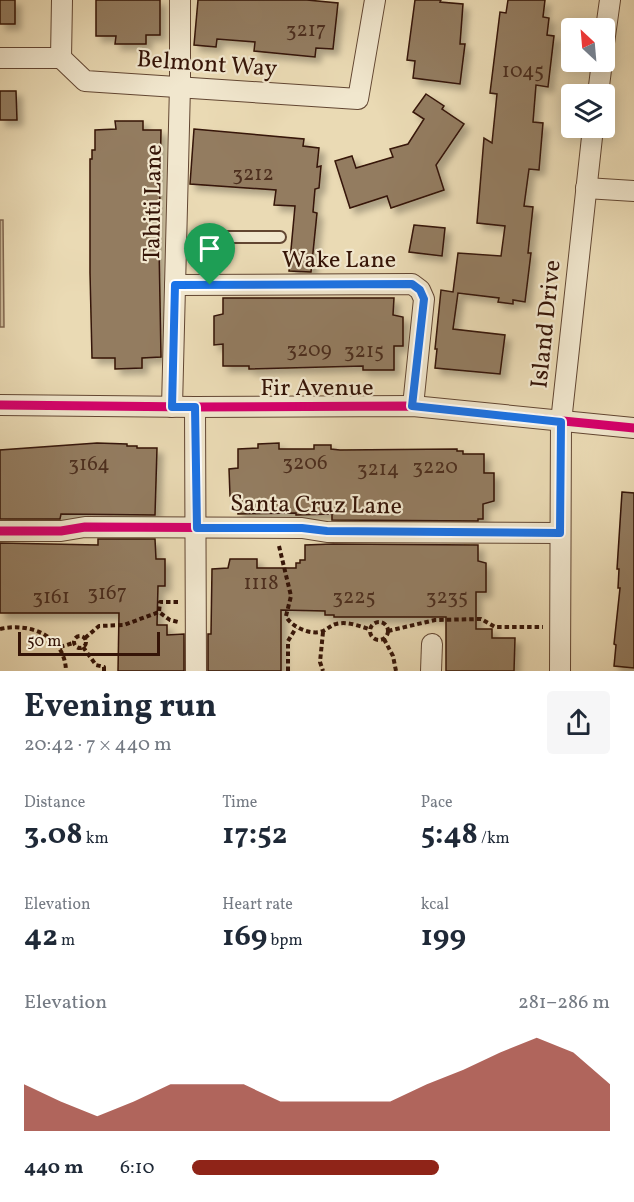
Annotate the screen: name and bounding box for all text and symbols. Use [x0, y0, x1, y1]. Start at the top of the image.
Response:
house number: 3217 [286, 16, 326, 45]
north arrow [561, 18, 615, 72]
map controls [561, 18, 615, 138]
street label: Belmont Way [135, 43, 278, 87]
house number: 1045 [502, 57, 544, 86]
button: layers [561, 84, 615, 138]
street label: Tahiti Lane [136, 144, 172, 262]
house number: 3212 [232, 160, 274, 189]
pin [184, 223, 235, 285]
icon: arrive [193, 232, 226, 265]
street label: Wake Lane [282, 244, 396, 278]
street label: Island Drive [523, 258, 571, 390]
house number: 3209 [286, 336, 332, 365]
house number: 3215 [344, 337, 384, 366]
street label: Fir Avenue [260, 372, 374, 406]
house number: 3206 [282, 449, 328, 478]
house number: 3164 [68, 450, 110, 479]
house number: 3220 [412, 453, 458, 482]
house number: 3214 [357, 455, 399, 484]
street label: Santa Cruz Lane [230, 488, 402, 524]
house number: 1118 [243, 569, 279, 598]
house number: 3167 [87, 579, 127, 608]
house number: 3161 [32, 583, 70, 612]
house number: 3225 [332, 583, 376, 612]
house number: 3235 [426, 583, 468, 612]
scale bar [18, 629, 160, 656]
text: 50 m [27, 631, 61, 653]
text: Evening run [24, 685, 217, 731]
button: share [547, 691, 610, 754]
text: 20:42 · 7 × 440 m [24, 731, 172, 759]
text: Distance [24, 792, 85, 814]
text: Time [222, 792, 257, 814]
text: Pace [421, 792, 453, 814]
text: 3.08 [24, 814, 83, 856]
text: 17:52 [222, 814, 287, 856]
text: 5:48 [421, 814, 478, 856]
text: km [83, 828, 109, 850]
text: /km [478, 828, 510, 850]
text: Elevation [24, 894, 91, 916]
text: Heart rate [222, 894, 293, 916]
text: kcal [421, 894, 449, 916]
text: 42 [24, 916, 58, 958]
text: 169 [222, 916, 267, 958]
text: 199 [421, 916, 466, 958]
text: m [58, 930, 75, 952]
text: bpm [267, 930, 303, 952]
text: Elevation [24, 989, 107, 1017]
text: 281–286 m [518, 989, 610, 1017]
text: 440 m [24, 1154, 84, 1182]
text: 6:10 [120, 1154, 155, 1182]

